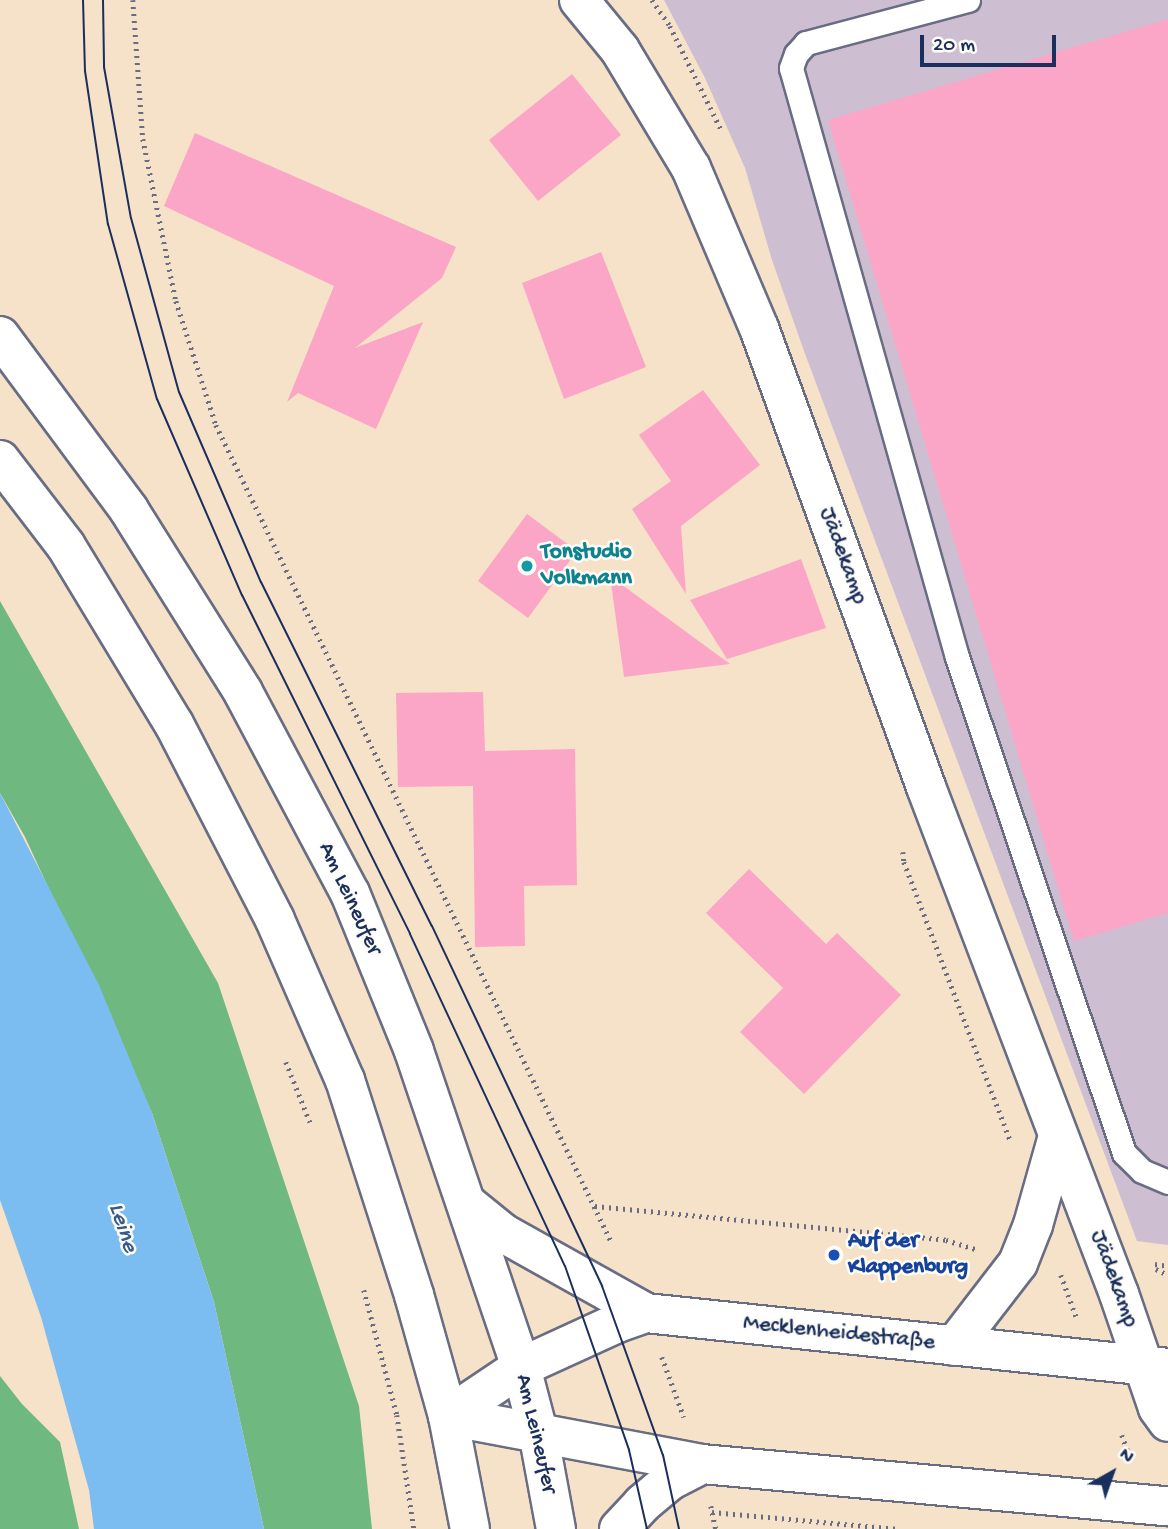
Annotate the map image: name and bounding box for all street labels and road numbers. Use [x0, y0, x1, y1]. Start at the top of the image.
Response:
street label: Jädekamp [812, 504, 872, 608]
street label: Am Leineufer [311, 838, 387, 960]
street label: Jädekamp [1083, 1227, 1143, 1331]
street label: Mecklenheidestraße [742, 1310, 936, 1358]
street label: Am Leineufer [508, 1372, 562, 1496]

